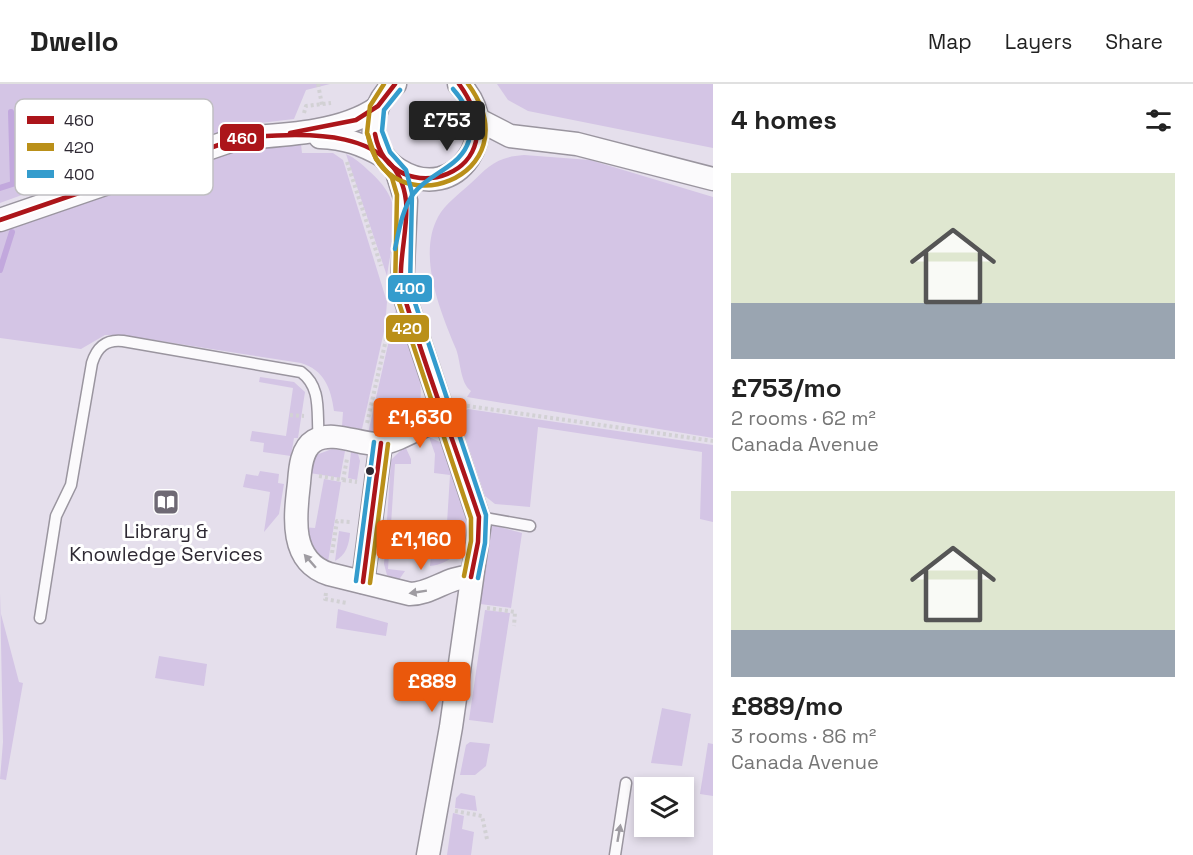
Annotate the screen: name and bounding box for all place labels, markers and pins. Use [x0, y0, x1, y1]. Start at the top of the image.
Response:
pin: £753 [411, 101, 483, 152]
pin: £1,630 [371, 398, 469, 449]
unlabelled marker [364, 465, 376, 477]
library icon: Library & Knowledge Services [151, 487, 181, 517]
place label: Library & Knowledge Services [69, 518, 263, 567]
pin: £1,160 [372, 520, 470, 571]
pin: £889 [396, 662, 468, 713]

